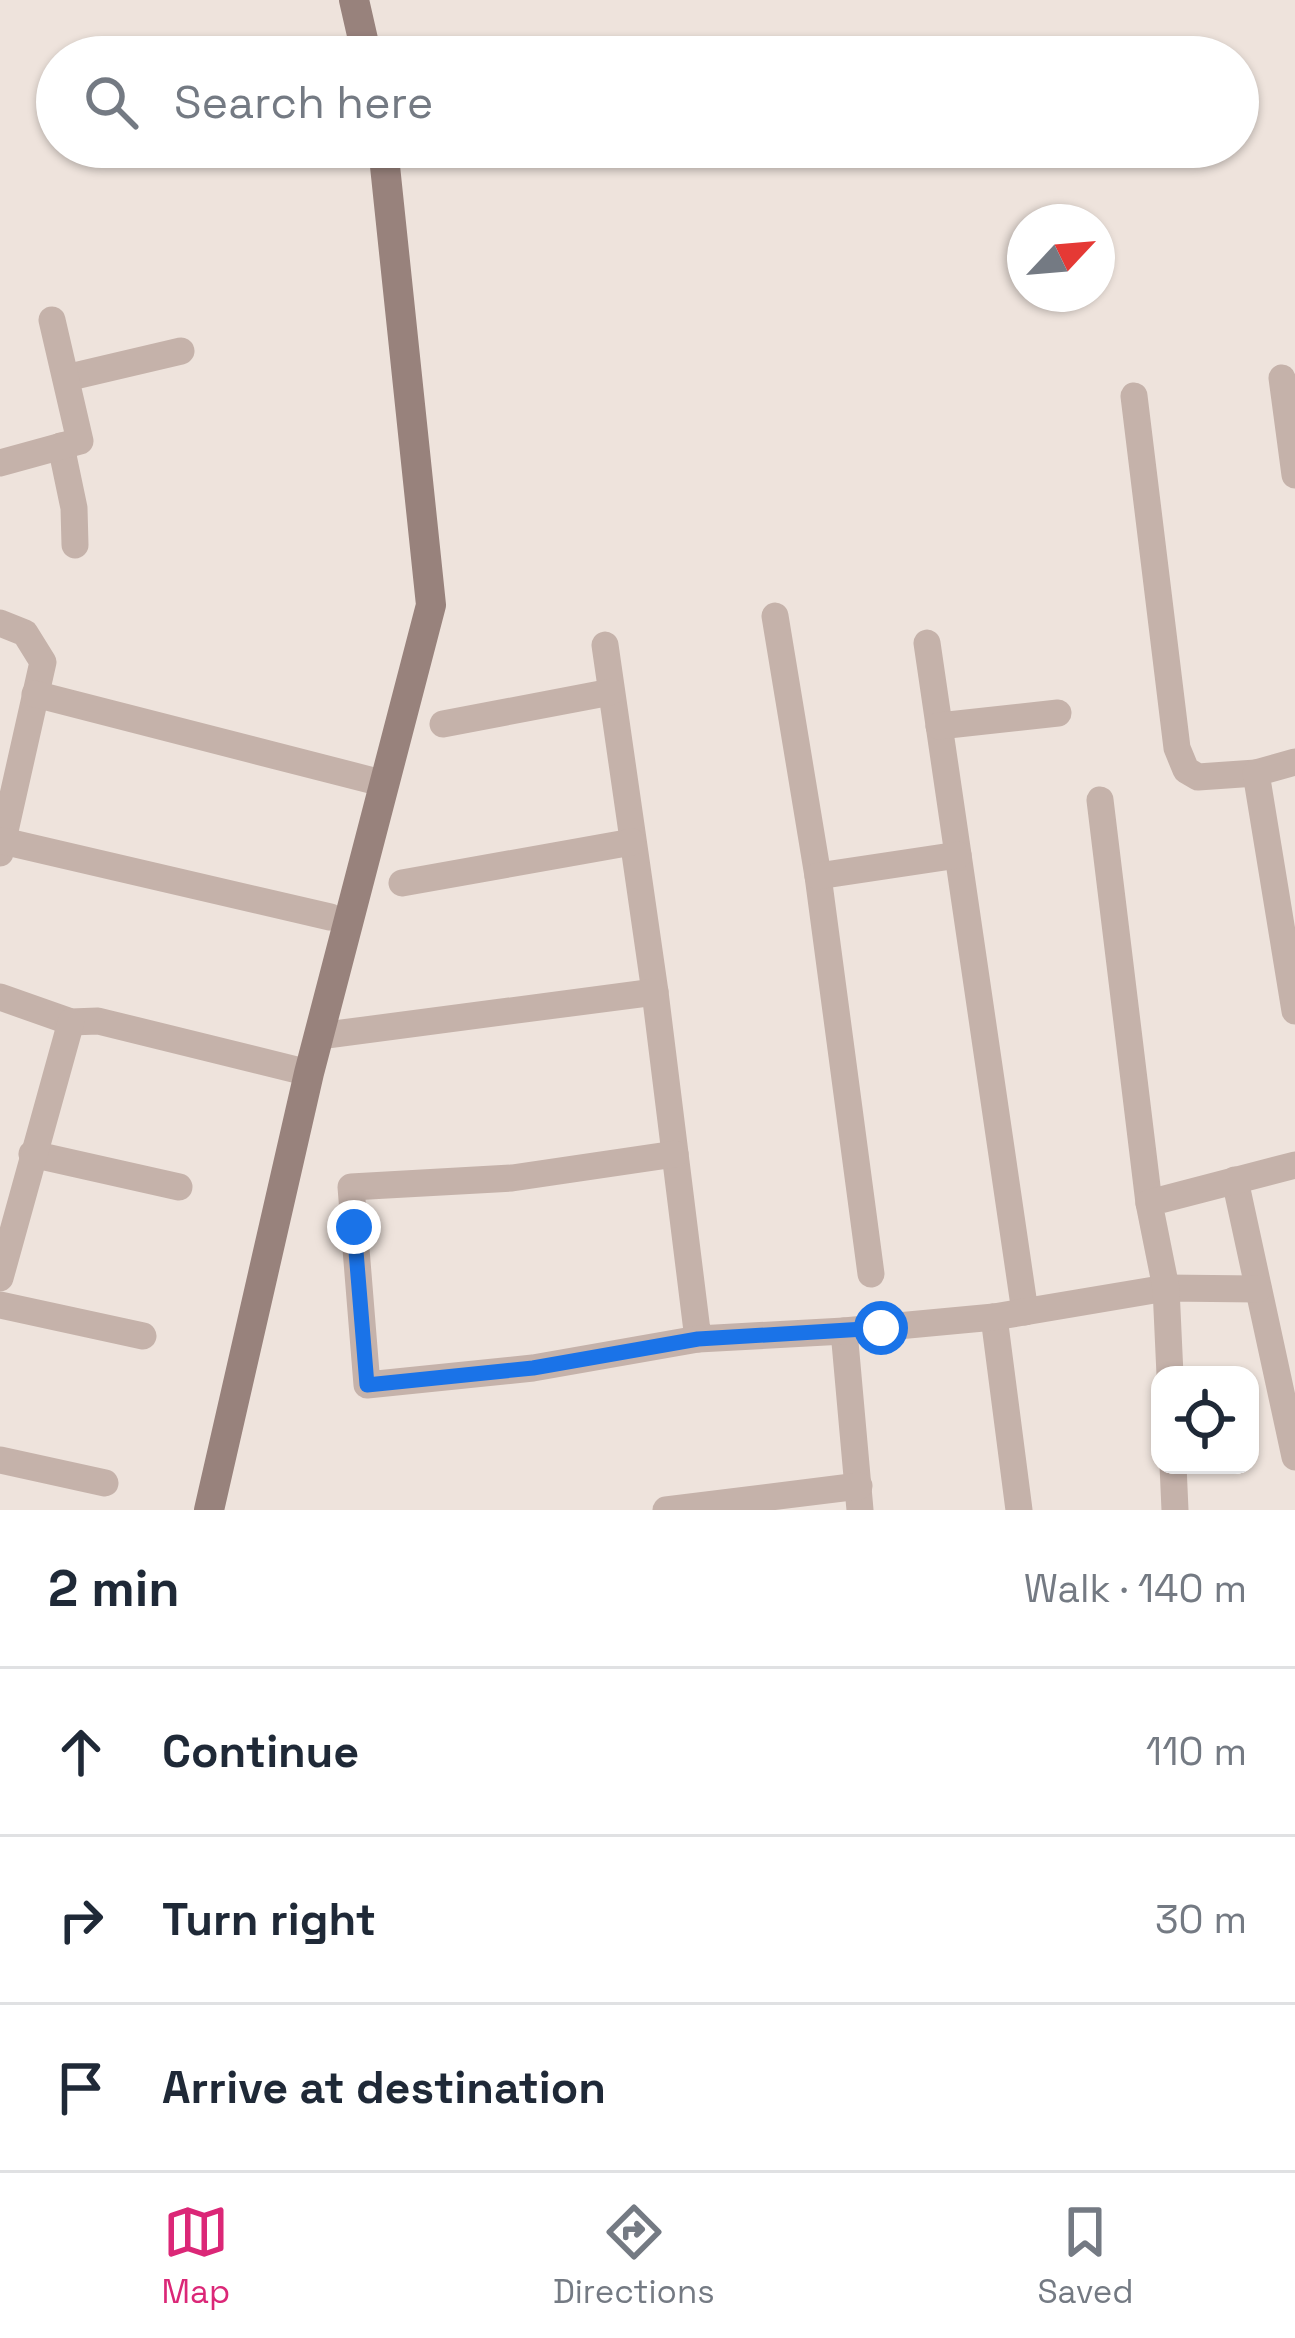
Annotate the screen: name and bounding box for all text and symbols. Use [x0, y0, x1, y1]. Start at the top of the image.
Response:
search box [36, 36, 1259, 168]
icon: search [78, 69, 144, 135]
text: Search here [174, 74, 433, 131]
north arrow [1007, 204, 1115, 312]
route end [327, 1200, 381, 1254]
route start [854, 1301, 908, 1355]
map controls [1151, 1366, 1259, 1474]
button: locate [1151, 1366, 1259, 1474]
text: 2 min [48, 1556, 180, 1621]
text: Walk · 140 m [1024, 1564, 1247, 1613]
icon: ahead [48, 1719, 114, 1785]
text: Continue [162, 1723, 359, 1780]
text: 110 m [1146, 1727, 1247, 1776]
icon: right [48, 1887, 114, 1953]
text: Turn right [162, 1891, 376, 1948]
text: 30 m [1155, 1895, 1247, 1944]
icon: arrive [48, 2055, 114, 2121]
text: Arrive at destination [162, 2059, 606, 2116]
tab: Map [161, 2199, 230, 2313]
tab: Directions [553, 2199, 715, 2313]
tab: Saved [1037, 2199, 1134, 2313]

